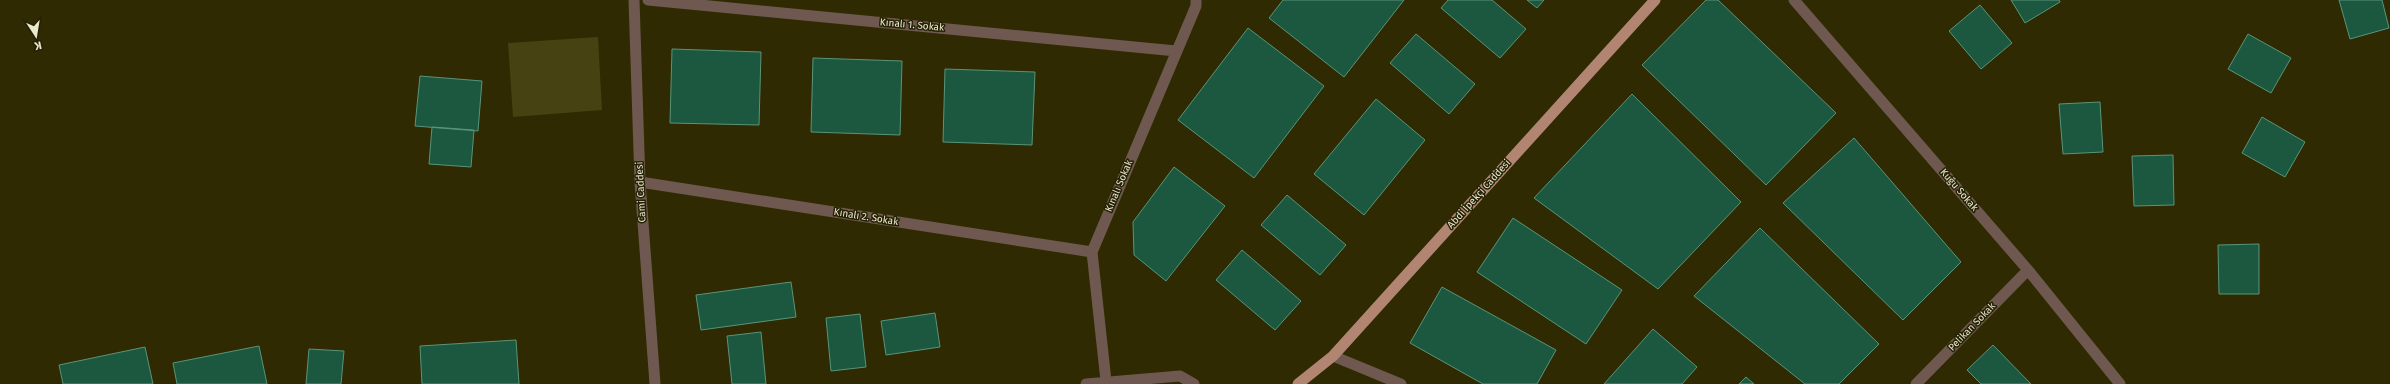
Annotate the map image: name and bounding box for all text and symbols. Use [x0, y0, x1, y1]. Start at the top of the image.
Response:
north arrow [16, 16, 56, 56]
street label: Kınalı 1. Sokak [879, 16, 946, 34]
text: K [32, 38, 43, 53]
street label: Abdi İpekçi Caddesi [1443, 156, 1513, 231]
street label: Kınalı Sokak [1103, 157, 1136, 214]
street label: Cami Caddesi [633, 161, 649, 223]
street label: Kuğu Sokak [1937, 166, 1981, 214]
street label: Kınalı 2. Sokak [833, 206, 900, 228]
street label: Pelikan Sokak [1946, 300, 1999, 354]

